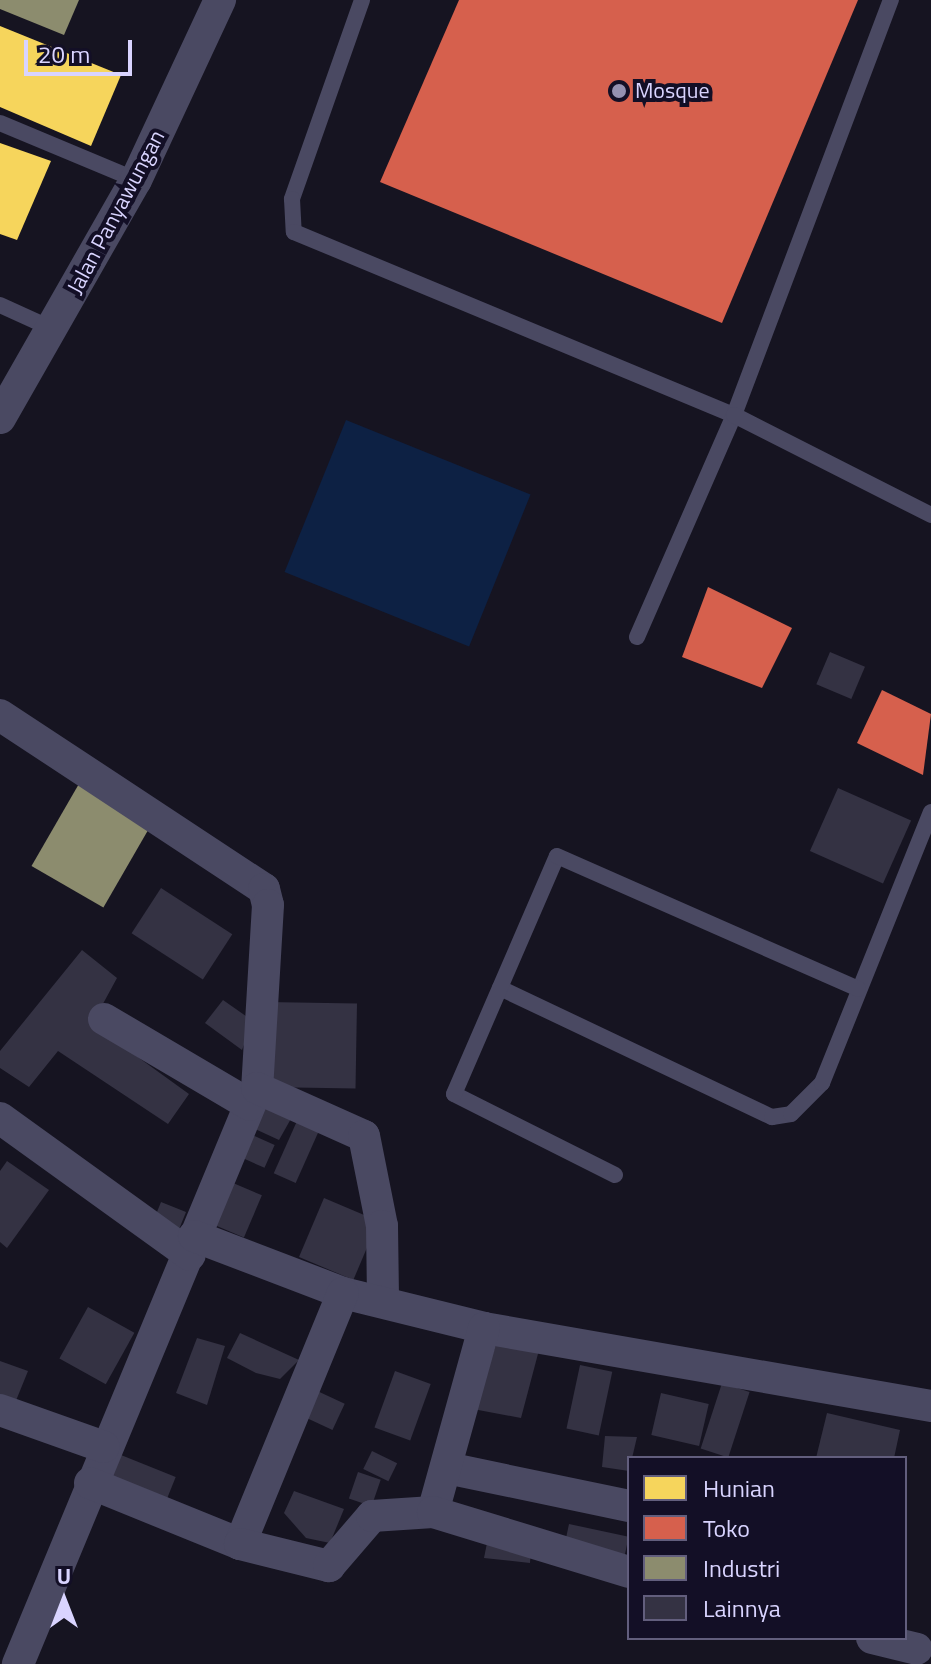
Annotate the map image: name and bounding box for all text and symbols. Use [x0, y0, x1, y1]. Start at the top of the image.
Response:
scale bar [28, 24, 136, 74]
text: 20 m [38, 36, 90, 72]
place label: Mosque [635, 78, 710, 104]
marker: Mosque [610, 82, 628, 100]
street label: Jalan Panyawungan [62, 126, 170, 298]
legend [627, 1456, 907, 1640]
text: Hunian [703, 1470, 775, 1506]
text: Toko [703, 1510, 750, 1546]
text: Industri [703, 1550, 780, 1586]
text: U [57, 1559, 71, 1593]
north arrow [24, 1560, 104, 1640]
text: Lainnya [703, 1590, 781, 1626]

